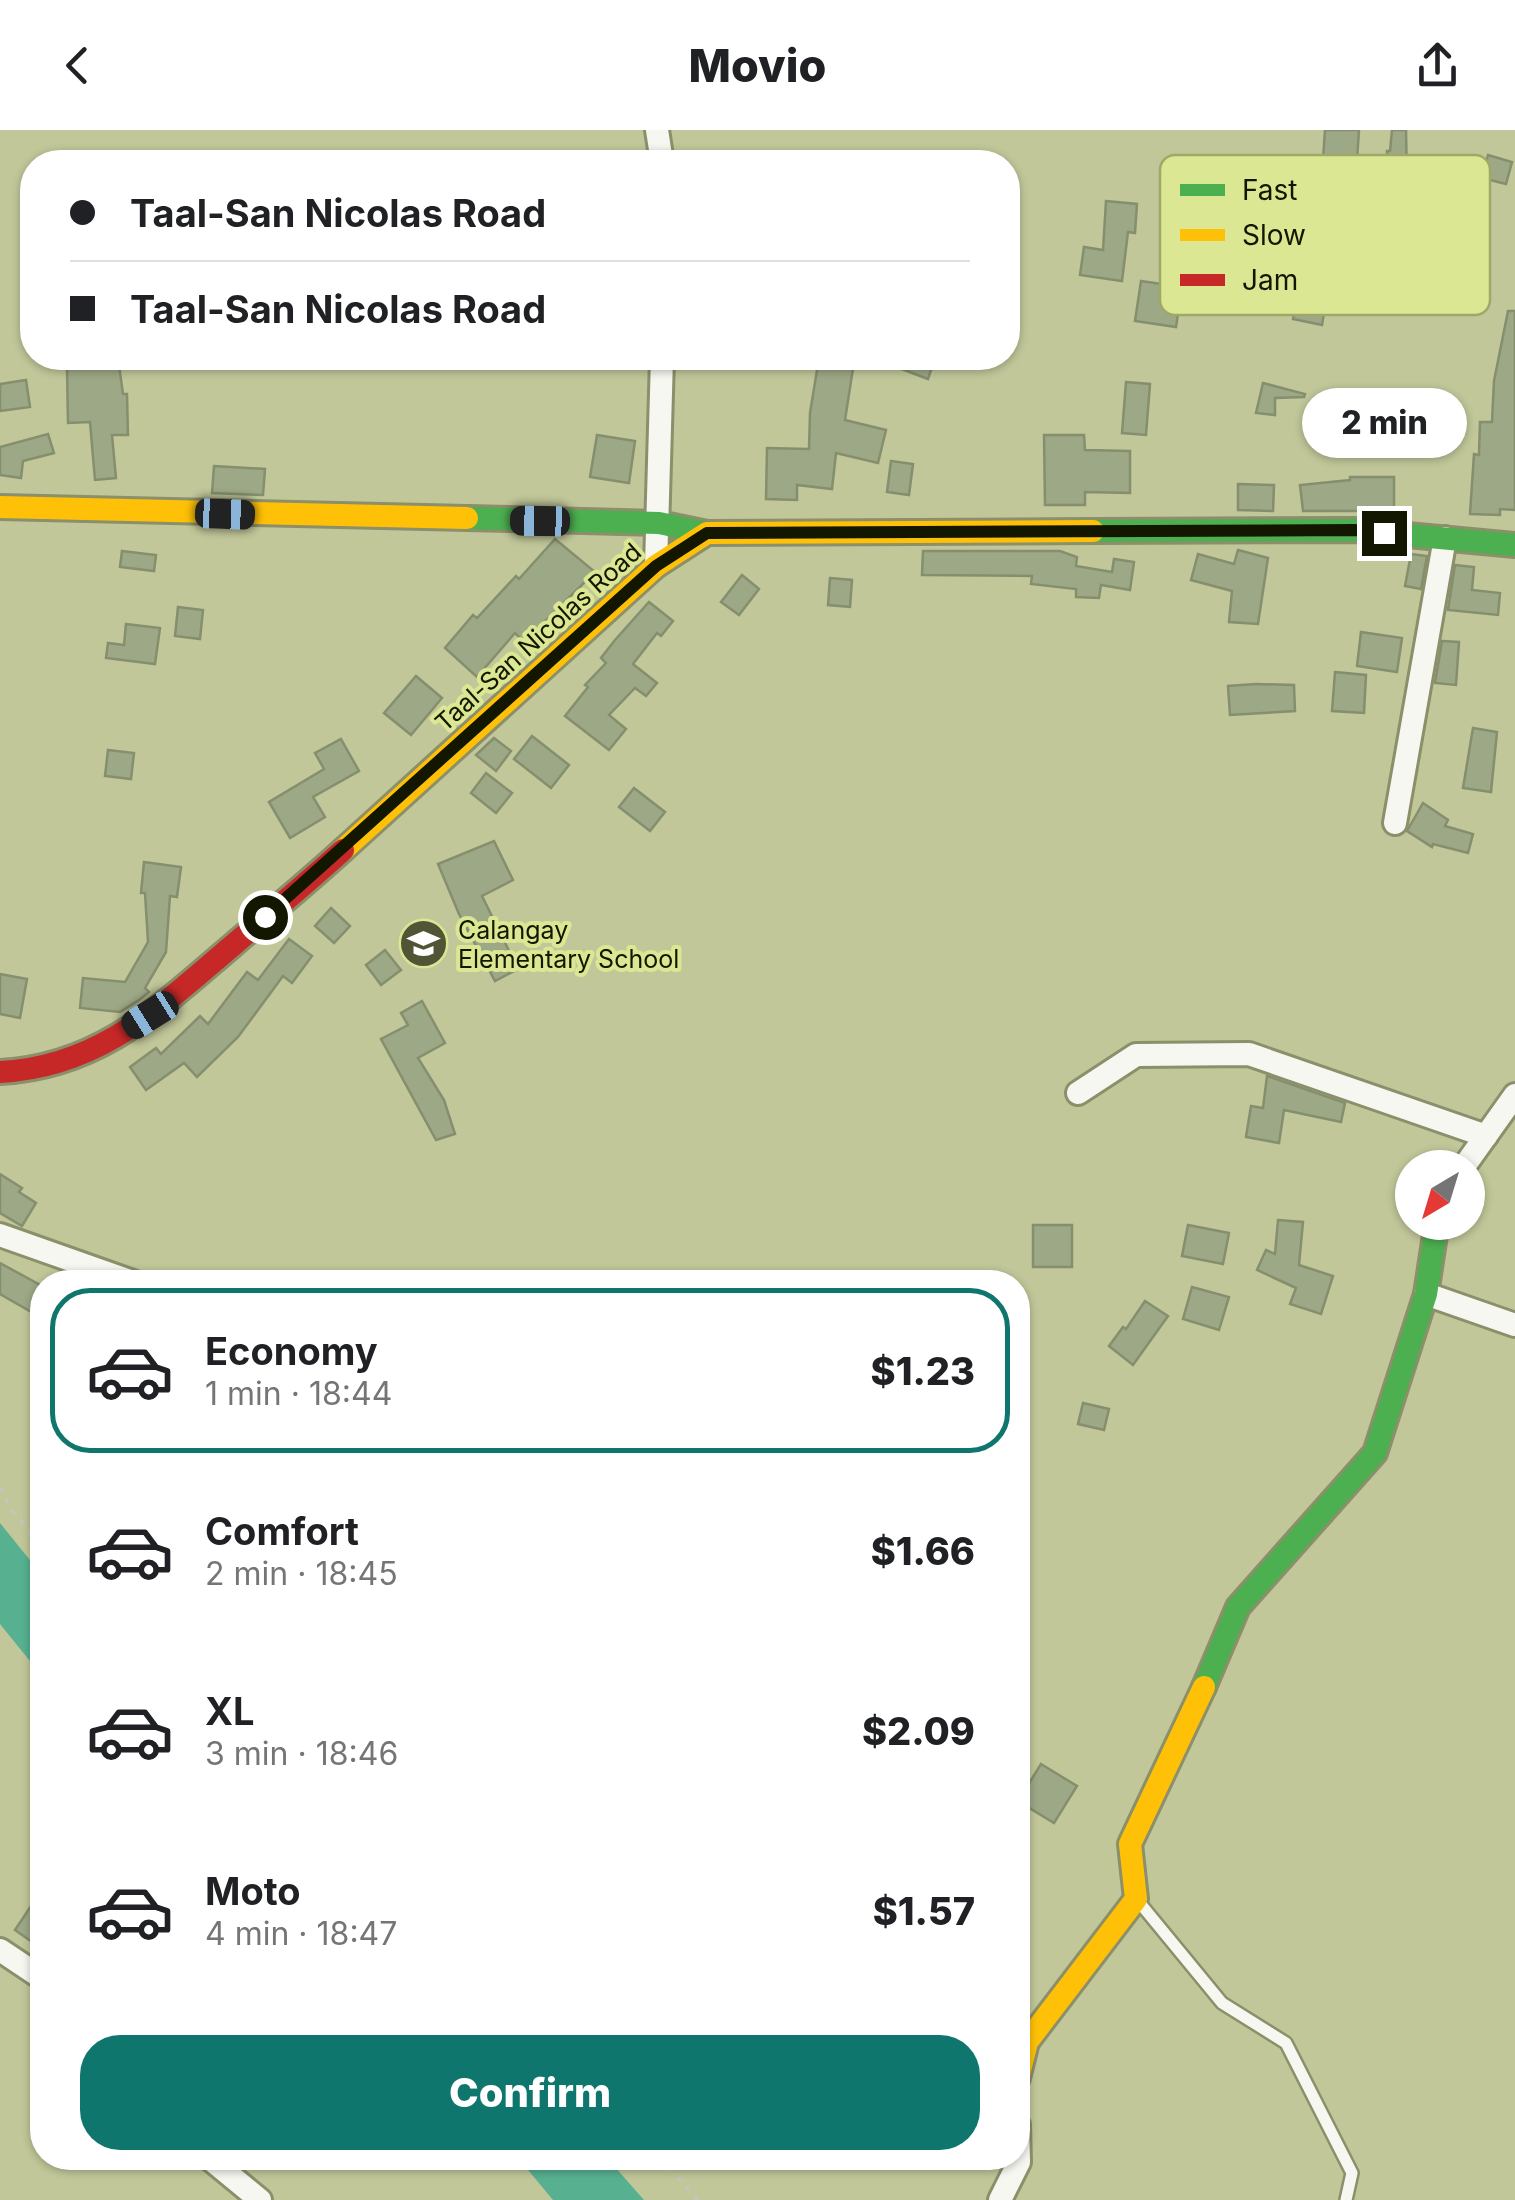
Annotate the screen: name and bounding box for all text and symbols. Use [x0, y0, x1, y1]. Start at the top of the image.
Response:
icon: back [50, 38, 105, 93]
text: Movio [689, 38, 826, 93]
icon: share [1410, 38, 1465, 93]
legend [1160, 155, 1490, 315]
text: Fast [1242, 173, 1298, 207]
text: Taal-San Nicolas Road [130, 190, 546, 236]
text: Slow [1242, 218, 1306, 252]
text: Jam [1242, 263, 1298, 297]
text: Taal-San Nicolas Road [130, 286, 546, 332]
callout: 2 min [1302, 388, 1466, 458]
text: 2 min [1341, 403, 1428, 442]
car [194, 498, 256, 530]
car [510, 505, 570, 537]
route end [1362, 511, 1407, 556]
street label: Taal-San Nicolas Road [429, 537, 647, 737]
route start [243, 895, 288, 940]
place label: Calangay Elementary School [458, 915, 679, 974]
school or university icon: Calangay Elementary School [397, 918, 449, 970]
car [117, 986, 183, 1044]
north arrow [1395, 1150, 1485, 1240]
map controls [1395, 1150, 1485, 1240]
icon: car [85, 1326, 175, 1416]
text: Economy [205, 1328, 378, 1374]
text: $1.23 [871, 1348, 975, 1394]
text: 1 min · 18:44 [205, 1374, 392, 1413]
icon: car [85, 1506, 175, 1596]
text: Comfort [205, 1508, 359, 1554]
text: $1.66 [871, 1528, 975, 1574]
text: 2 min · 18:45 [205, 1554, 398, 1593]
icon: car [85, 1686, 175, 1776]
text: XL [205, 1688, 255, 1734]
text: $2.09 [862, 1708, 975, 1754]
text: 3 min · 18:46 [205, 1734, 398, 1773]
icon: car [85, 1866, 175, 1956]
text: Moto [205, 1868, 301, 1914]
text: $1.57 [873, 1888, 975, 1934]
text: 4 min · 18:47 [205, 1914, 397, 1953]
button: Confirm [80, 2035, 980, 2150]

